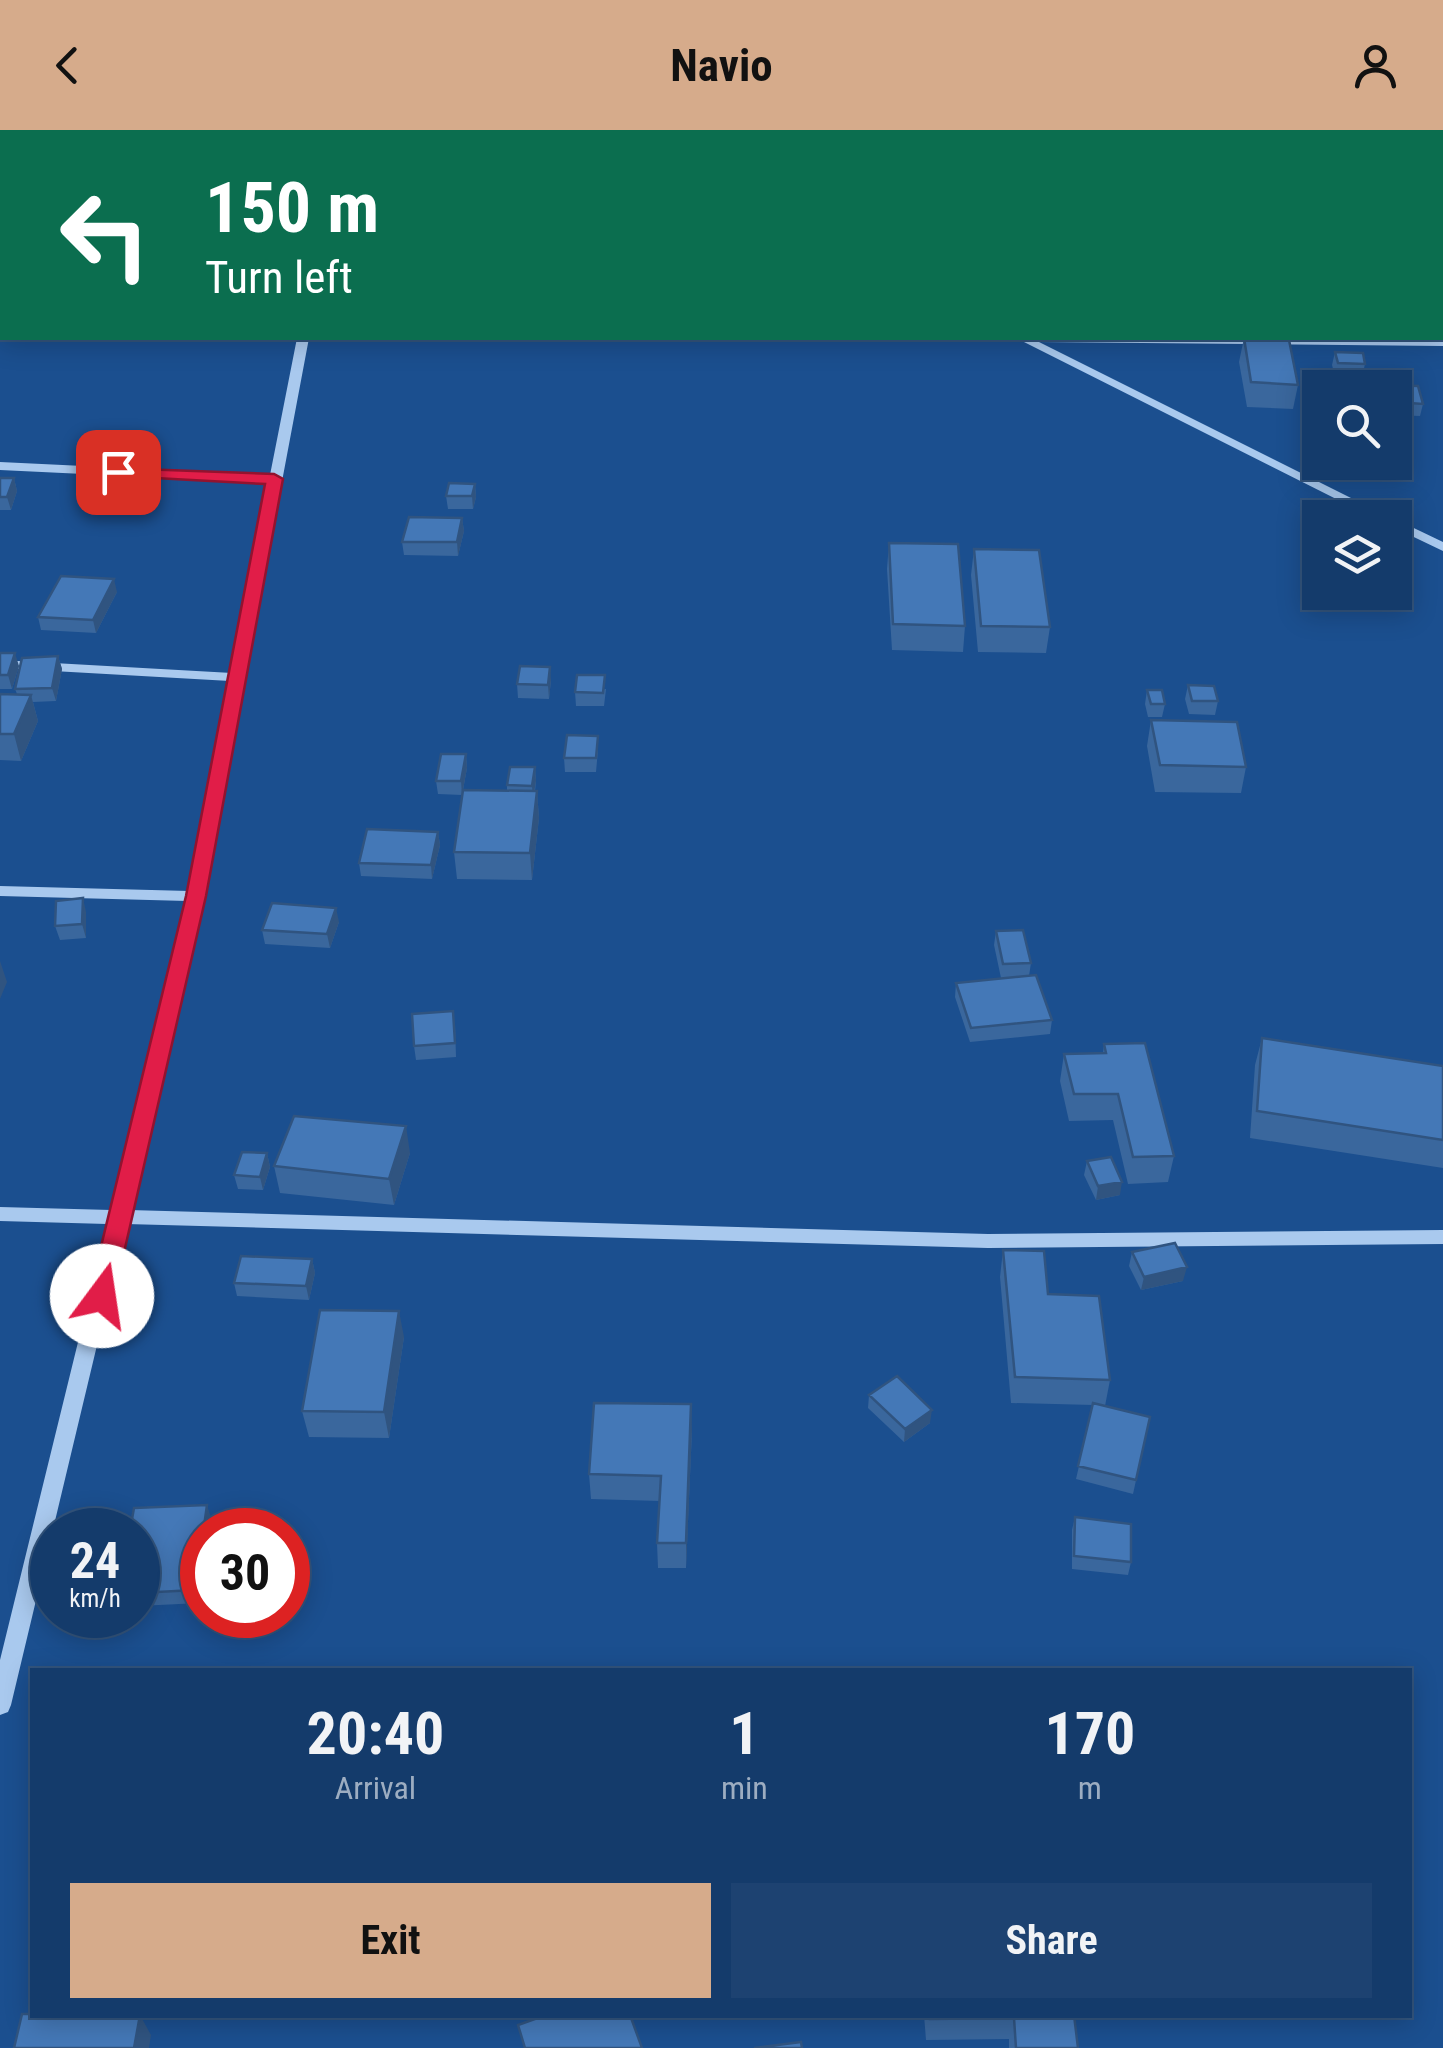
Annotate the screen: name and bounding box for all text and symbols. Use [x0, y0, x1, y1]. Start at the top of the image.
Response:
icon: back [40, 38, 95, 93]
icon: person [1348, 38, 1403, 93]
text: Navio [670, 39, 773, 92]
text: 150 m [205, 167, 379, 249]
icon: left [40, 170, 170, 300]
text: Turn left [205, 251, 353, 304]
map controls [1302, 370, 1412, 610]
button: search [1302, 370, 1412, 480]
pin [76, 430, 161, 515]
icon: arrive [91, 445, 146, 500]
button: layers [1302, 500, 1412, 610]
position arrow [50, 1244, 154, 1348]
speed limit sign: 30 [180, 1508, 310, 1638]
text: 24 [70, 1532, 120, 1590]
text: km/h [69, 1584, 121, 1613]
text: 20:40 [307, 1698, 444, 1769]
text: 1 [729, 1698, 760, 1769]
text: 170 [1044, 1698, 1135, 1769]
text: Arrival [335, 1769, 416, 1807]
text: min [721, 1769, 768, 1807]
text: m [1078, 1769, 1102, 1807]
button: Exit [70, 1883, 711, 1998]
button: Share [731, 1883, 1372, 1998]

